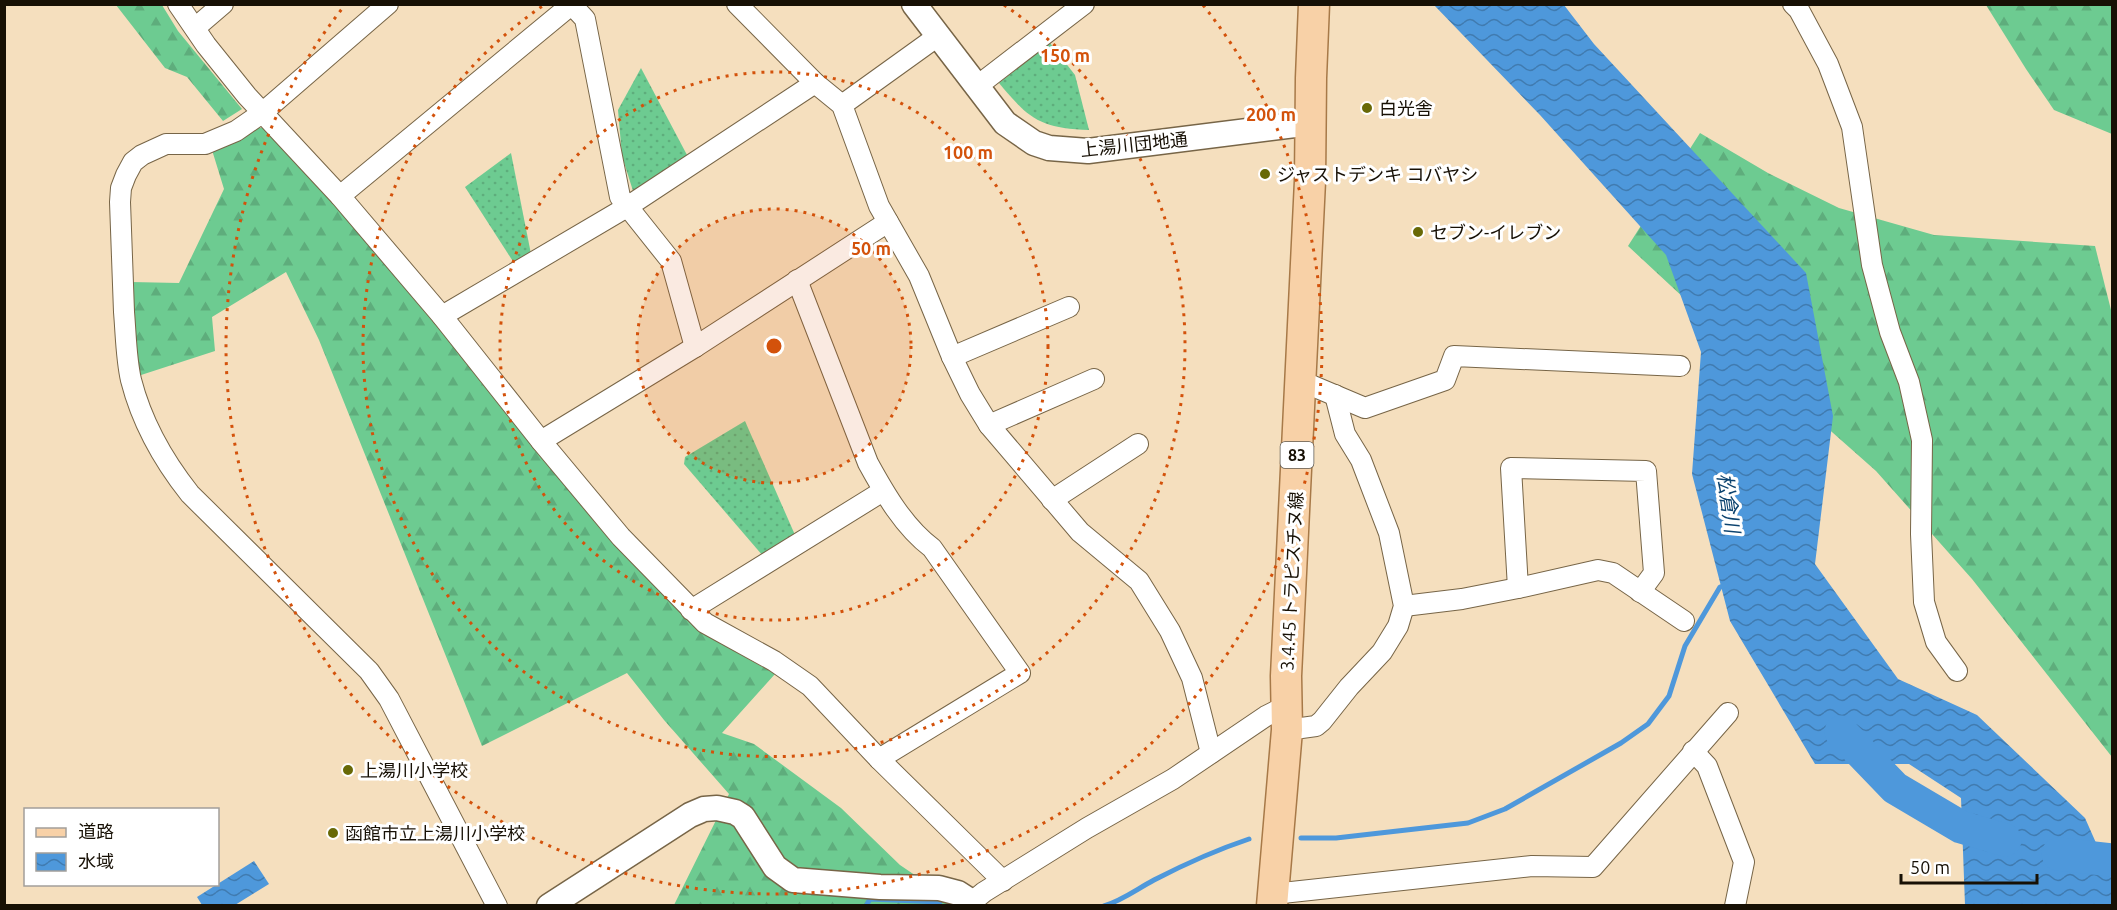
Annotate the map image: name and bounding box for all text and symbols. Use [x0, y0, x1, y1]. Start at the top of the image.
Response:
text: 150 m [1040, 45, 1090, 65]
place label: 白光舎 [1379, 98, 1433, 118]
marker: 白光舎 [1360, 101, 1374, 115]
text: 200 m [1246, 104, 1296, 124]
street label: 上湯川団地通 [1079, 128, 1189, 160]
text: 100 m [943, 142, 993, 162]
place label: ジャストデンキ コバヤシ [1277, 164, 1478, 184]
marker: ジャストデンキ コバヤシ [1258, 167, 1272, 181]
place label: セブン-イレブン [1430, 222, 1561, 242]
marker: セブン-イレブン [1411, 225, 1425, 239]
text: 50 m [851, 238, 891, 258]
centre of rings [764, 336, 784, 356]
road number: 83 [1280, 442, 1314, 468]
water label: 松倉川 [1713, 472, 1745, 536]
street label: 3.4.45 トラピスチヌ線 [1276, 491, 1306, 671]
place label: 上湯川小学校 [360, 760, 468, 780]
marker: 上湯川小学校 [341, 763, 355, 777]
legend [24, 808, 219, 886]
text: 道路 [78, 821, 114, 841]
place label: 函館市立上湯川小学校 [345, 823, 525, 843]
marker: 函館市立上湯川小学校 [326, 826, 340, 840]
scale bar [1901, 847, 2038, 885]
text: 水域 [78, 851, 114, 871]
text: 50 m [1910, 857, 1950, 877]

